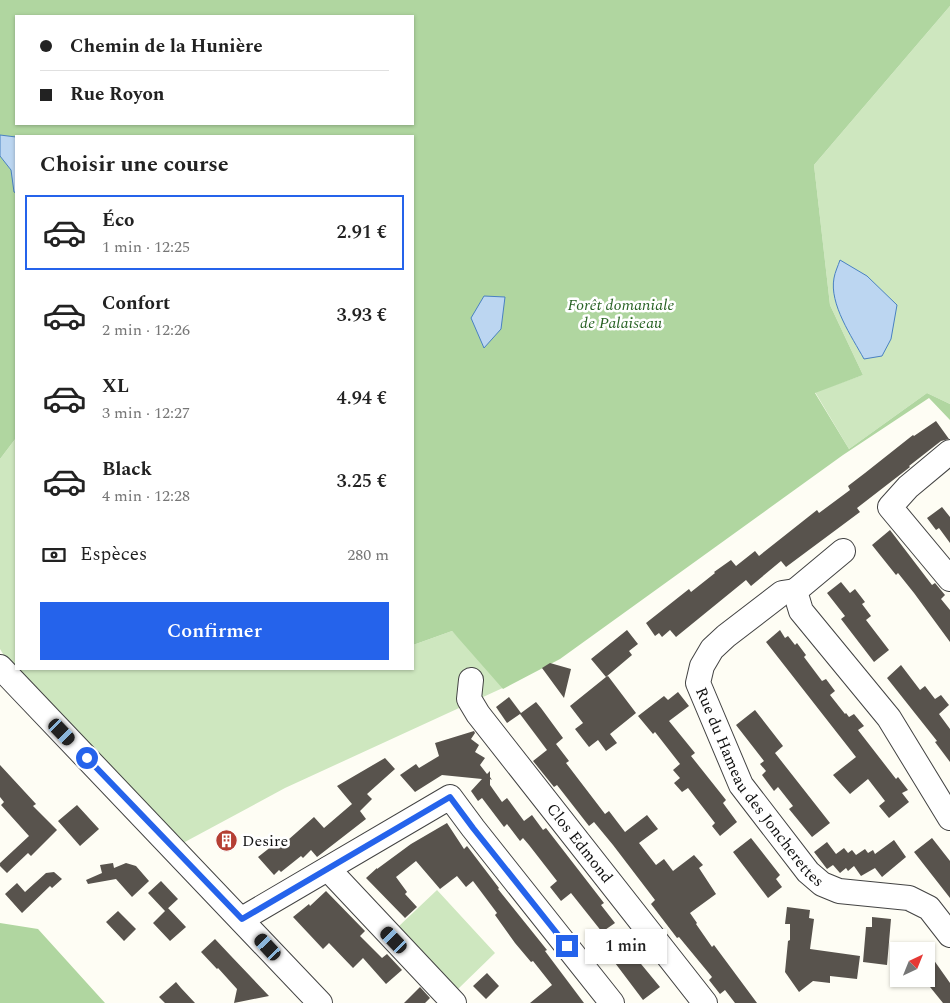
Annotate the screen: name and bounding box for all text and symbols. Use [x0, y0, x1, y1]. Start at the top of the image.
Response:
text: Chemin de la Hunière [70, 32, 263, 61]
text: Rue Royon [70, 80, 165, 109]
text: Choisir une course [40, 148, 229, 181]
text: Éco [102, 206, 134, 235]
icon: car [42, 210, 87, 255]
text: 2.91 € [337, 218, 387, 247]
text: 1 min · 12:25 [102, 235, 190, 259]
text: Confort [102, 289, 170, 318]
icon: car [42, 293, 87, 338]
park label: Forêt domaniale de Palaiseau [568, 293, 674, 335]
text: 3.93 € [337, 301, 387, 330]
text: 2 min · 12:26 [102, 318, 190, 342]
text: XL [102, 372, 129, 401]
icon: car [42, 376, 87, 421]
text: 4.94 € [337, 384, 387, 413]
text: 3 min · 12:27 [102, 401, 190, 425]
text: Black [102, 455, 152, 484]
icon: car [42, 459, 87, 504]
text: 3.25 € [337, 467, 387, 496]
text: 4 min · 12:28 [102, 484, 190, 508]
text: Espèces [80, 540, 147, 569]
icon: cash [40, 541, 68, 569]
text: 280 m [347, 543, 389, 567]
button: Confirmer [40, 602, 389, 660]
street label: Rue du Hameau des Joncherettes [689, 683, 829, 893]
car [46, 716, 77, 748]
route start [76, 747, 98, 769]
street label: Clos Edmond [540, 798, 619, 888]
building icon: Desire [214, 829, 238, 853]
place label: Desire [242, 829, 288, 853]
car [378, 924, 409, 956]
callout: 1 min [584, 928, 667, 964]
car [252, 931, 283, 963]
text: 1 min [605, 934, 647, 958]
route end [556, 935, 578, 957]
north arrow [890, 942, 935, 988]
map controls [890, 942, 935, 987]

